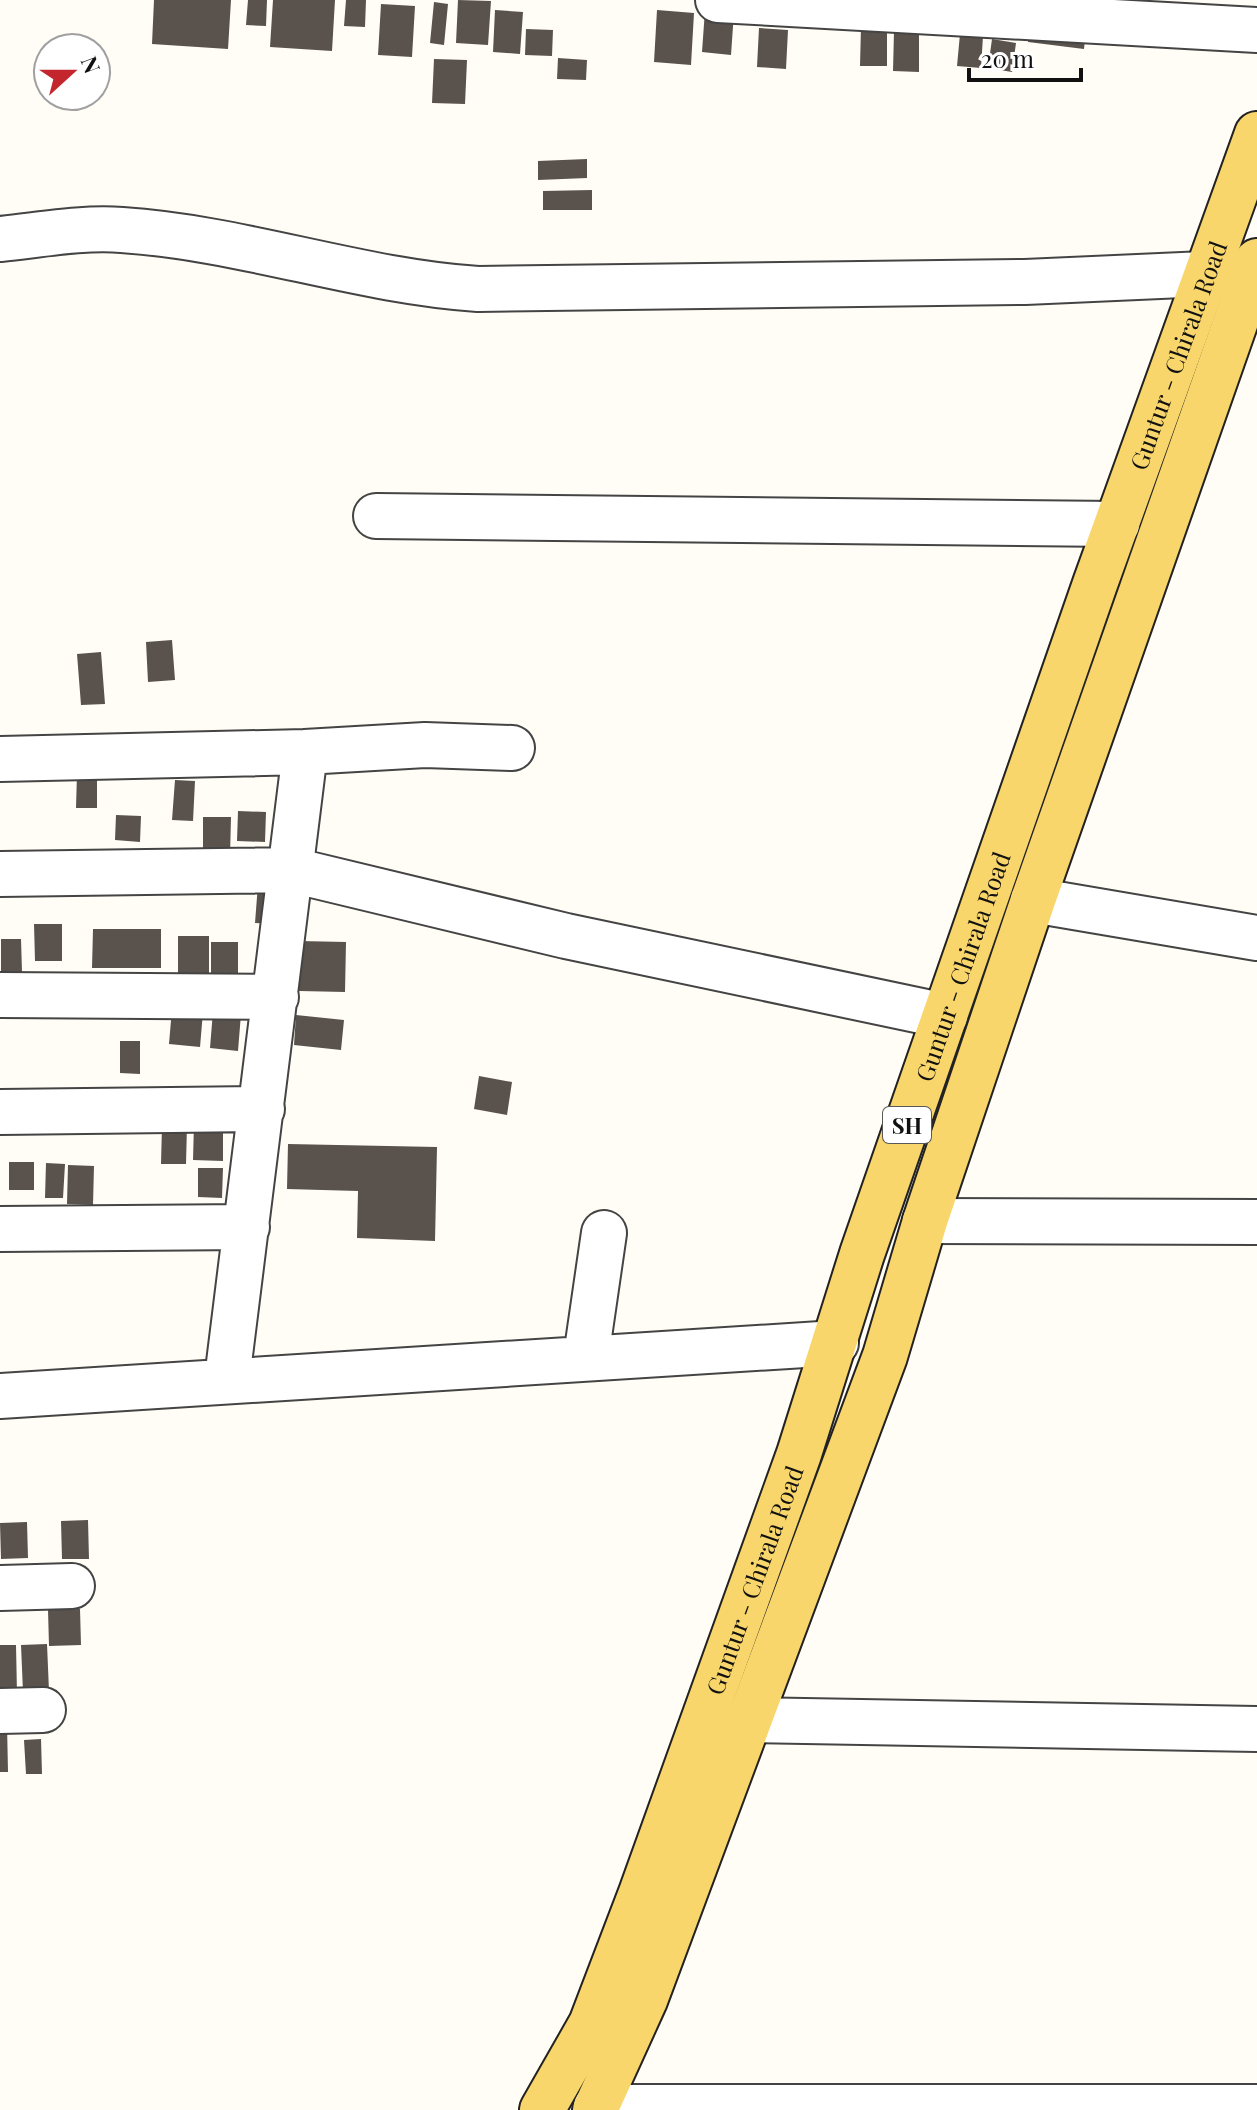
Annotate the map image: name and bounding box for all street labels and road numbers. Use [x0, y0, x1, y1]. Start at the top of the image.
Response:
street label: Guntur - Chirala Road [1121, 236, 1233, 474]
street label: Guntur - Chirala Road [907, 847, 1017, 1086]
road number: SH [883, 1107, 931, 1143]
street label: Guntur - Chirala Road [698, 1461, 810, 1699]

